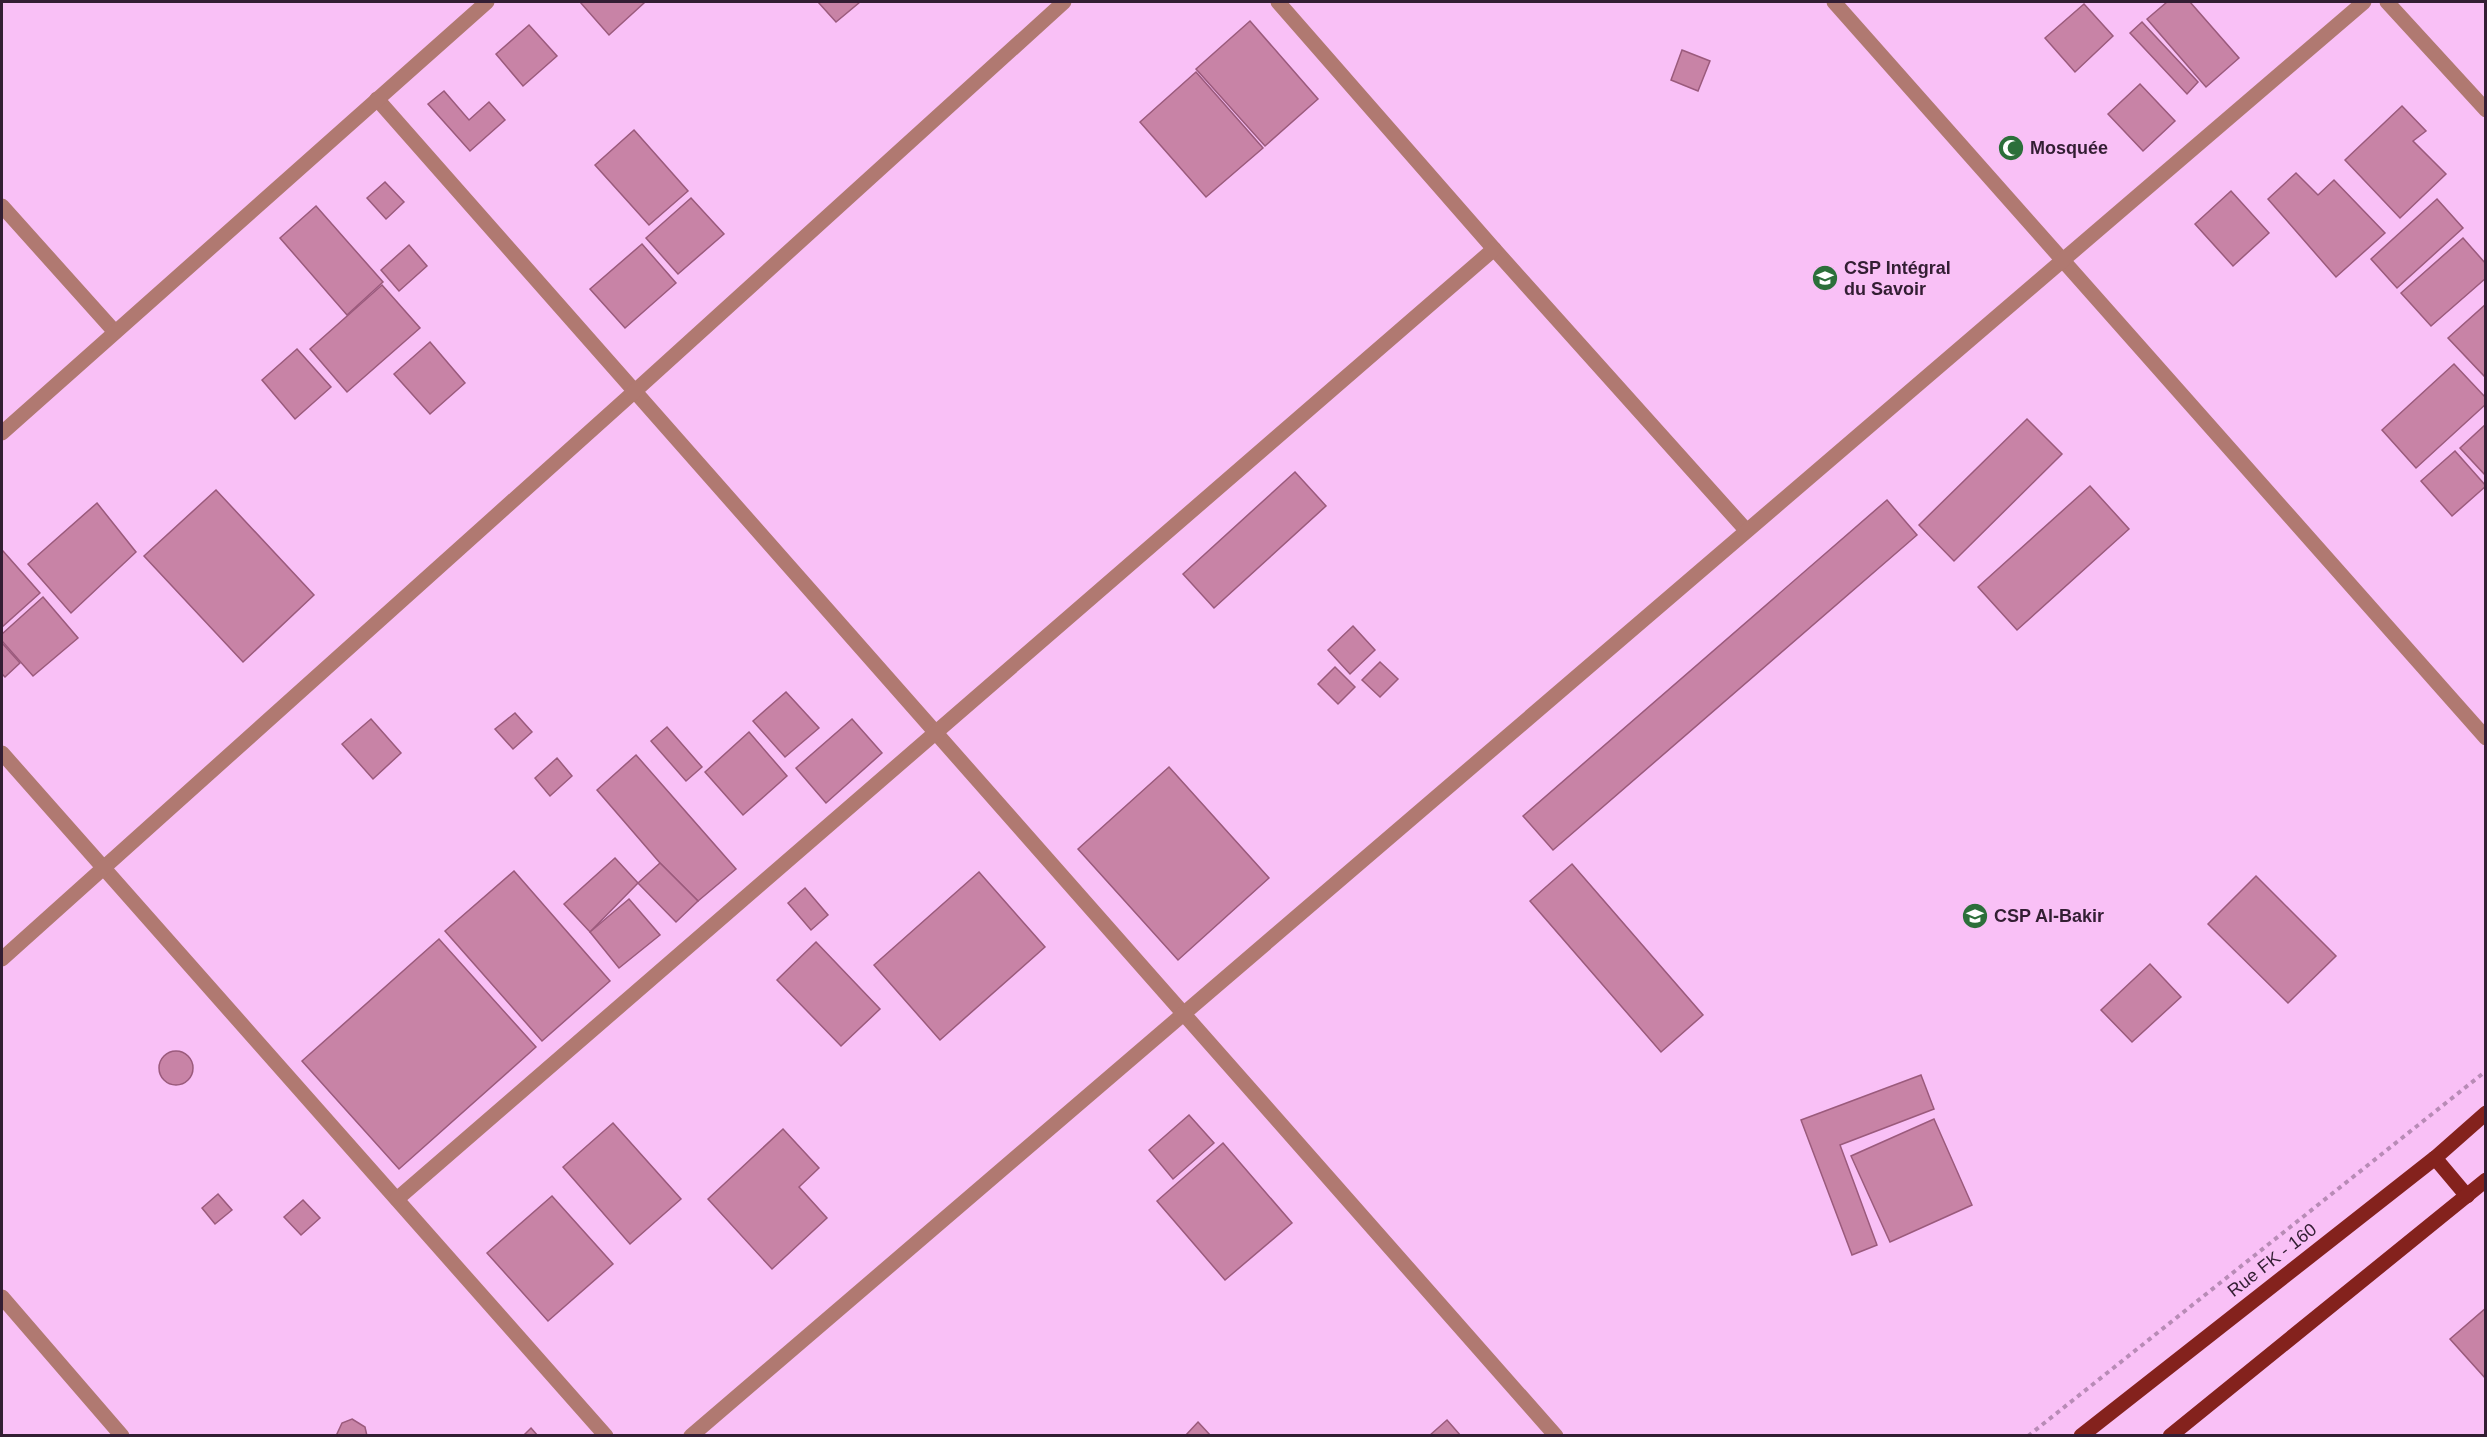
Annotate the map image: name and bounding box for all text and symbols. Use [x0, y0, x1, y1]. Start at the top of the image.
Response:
mosque icon: Mosquée [1996, 133, 2026, 163]
place label: Mosquée [2030, 138, 2108, 158]
place label: CSP Intégral du Savoir [1844, 258, 1951, 299]
school or university icon: CSP Intégral du Savoir [1810, 263, 1840, 293]
school or university icon: CSP Al-Bakir [1960, 901, 1990, 931]
place label: CSP Al-Bakir [1994, 906, 2104, 926]
street label: Rue FK - 160 [2224, 1219, 2320, 1301]

